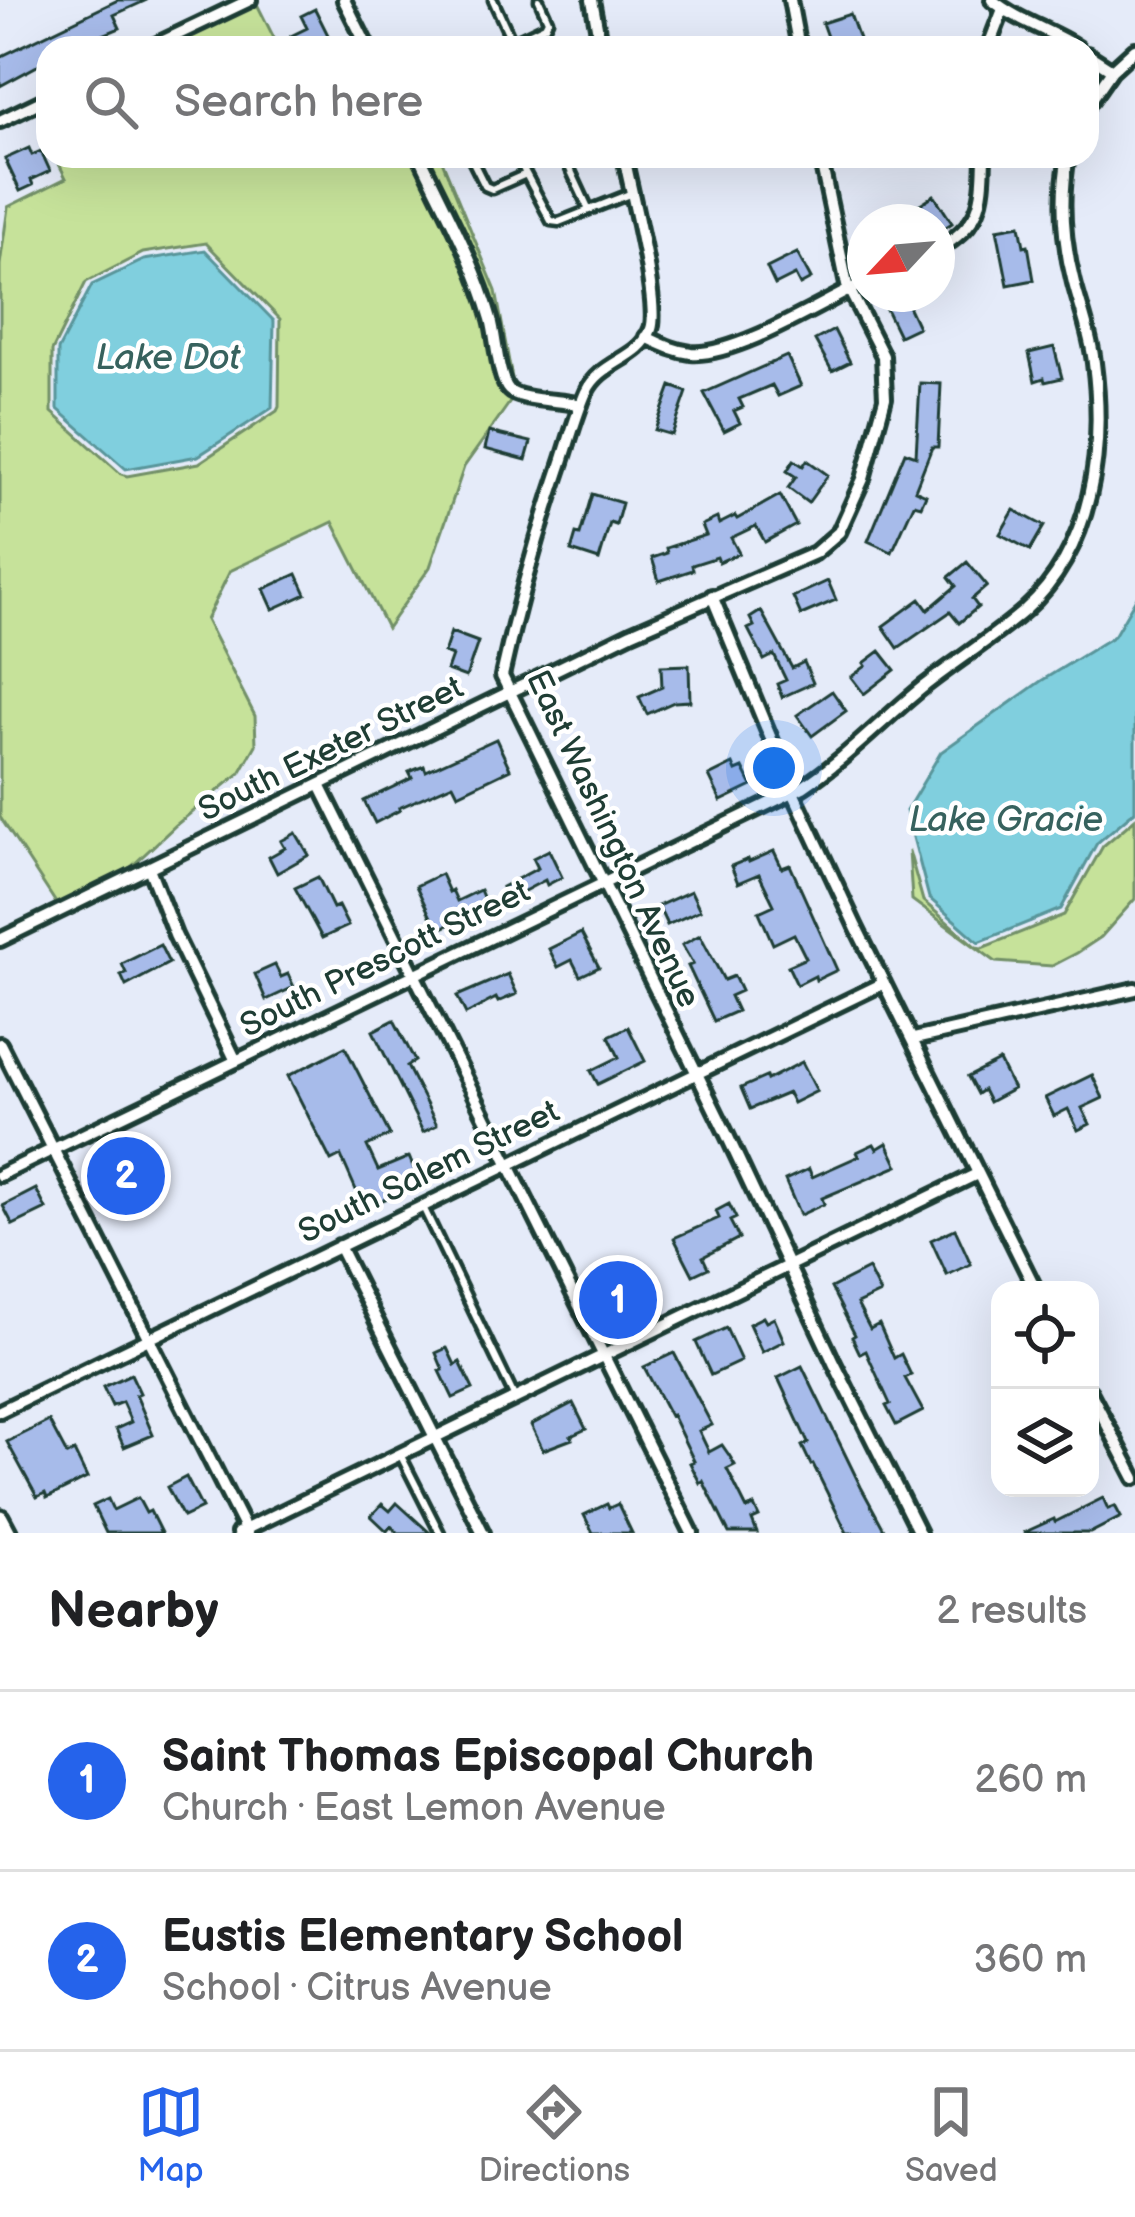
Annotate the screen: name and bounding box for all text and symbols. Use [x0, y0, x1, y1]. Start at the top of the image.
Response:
search box [36, 36, 1099, 168]
icon: search [78, 69, 144, 135]
text: Search here [174, 75, 423, 130]
north arrow [847, 204, 955, 312]
water label: Lake Dot [96, 337, 241, 380]
street label: East Washington Avenue [517, 664, 709, 1014]
street label: South Exeter Street [192, 668, 470, 830]
your location [744, 738, 804, 798]
water label: Lake Gracie [909, 799, 1103, 842]
street label: South Prescott Street [234, 872, 536, 1046]
street label: South Salem Street [292, 1092, 566, 1252]
pin: 2 [87, 1131, 165, 1221]
pin: 1 [579, 1255, 657, 1345]
map controls [991, 1281, 1099, 1497]
button: locate [991, 1281, 1099, 1389]
button: layers [991, 1389, 1099, 1497]
text: Nearby [48, 1581, 219, 1642]
text: 2 results [936, 1588, 1087, 1635]
text: Saint Thomas Episcopal Church [162, 1730, 814, 1785]
text: 1 [79, 1757, 95, 1804]
text: 260 m [974, 1757, 1087, 1804]
text: Church · East Lemon Avenue [162, 1785, 666, 1832]
text: Eustis Elementary School [162, 1910, 683, 1965]
text: 2 [75, 1937, 99, 1984]
text: 360 m [973, 1937, 1087, 1984]
text: School · Citrus Avenue [162, 1965, 552, 2012]
tab: Map [137, 2079, 204, 2191]
tab: Directions [478, 2079, 630, 2191]
tab: Saved [905, 2079, 998, 2191]

